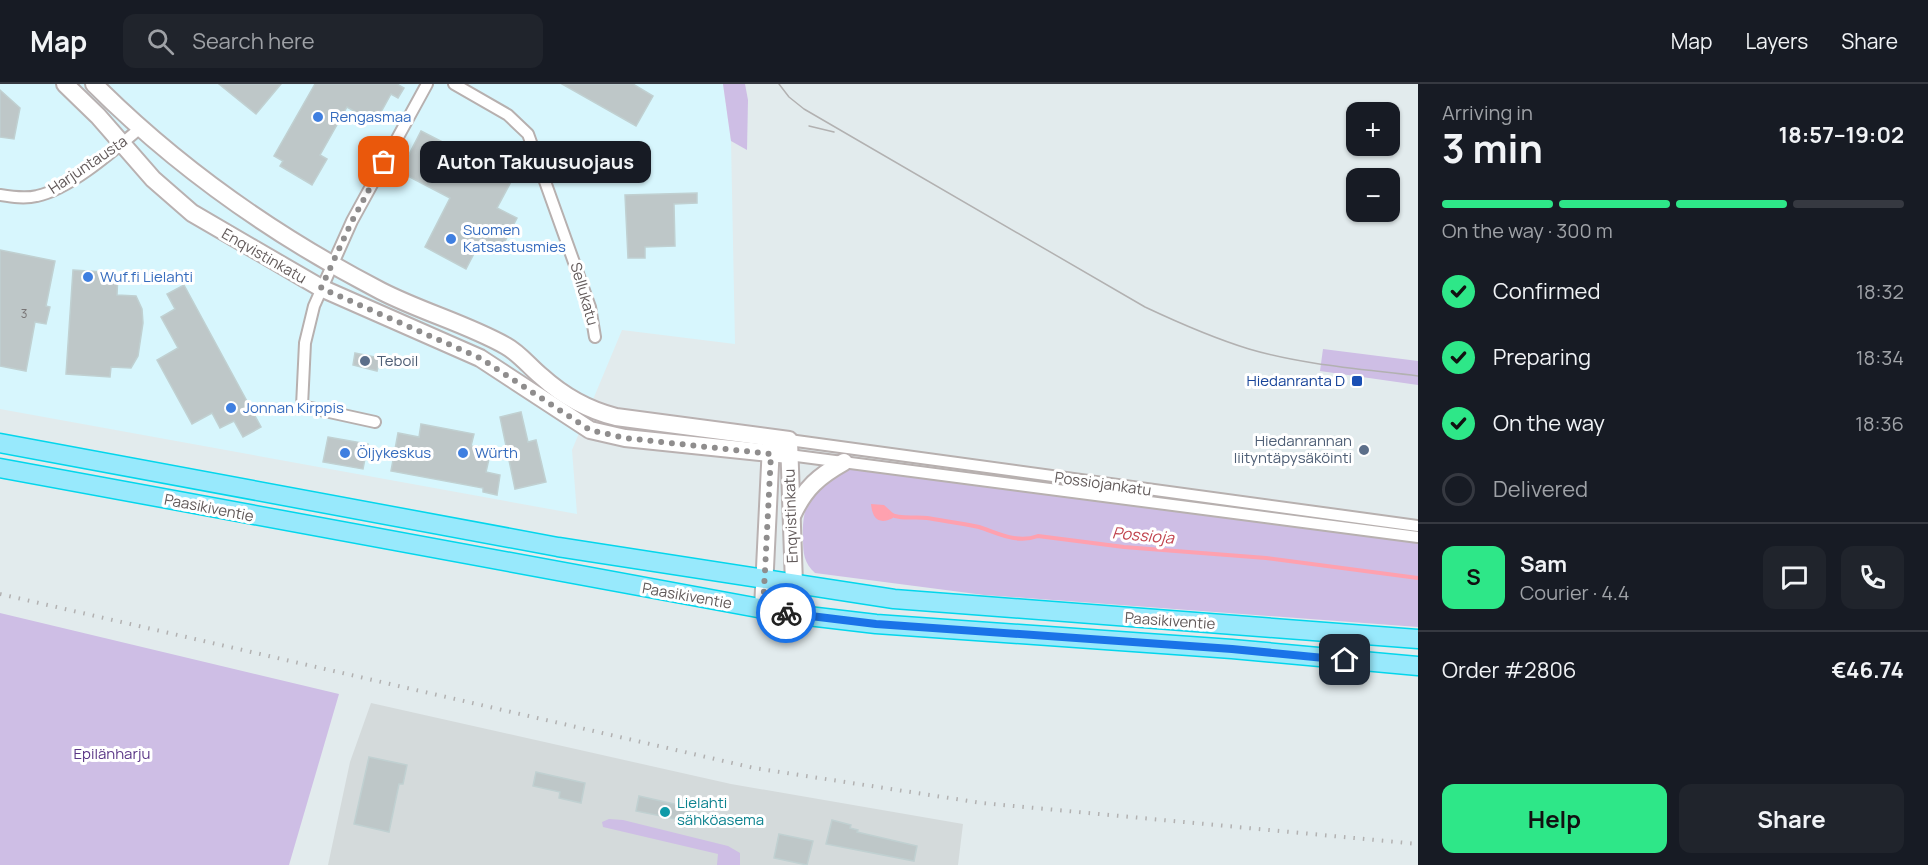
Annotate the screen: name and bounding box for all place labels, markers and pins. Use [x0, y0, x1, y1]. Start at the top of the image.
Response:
place label: Rengasmaa [330, 106, 411, 127]
marker: Rengasmaa [311, 110, 325, 124]
pin [358, 136, 409, 187]
callout: Auton Takuusuojaus [420, 141, 651, 183]
place label: Suomen Katsastusmies [463, 219, 566, 257]
marker: Suomen Katsastusmies [444, 232, 458, 246]
place label: Wuf.fi Lielahti [100, 266, 193, 287]
marker: Wuf.fi Lielahti [81, 270, 95, 284]
place label: Teboil [377, 350, 418, 371]
marker: Teboil [358, 354, 372, 368]
place label: Hiedanranta D [1247, 370, 1345, 391]
marker: Hiedanranta D [1350, 374, 1364, 388]
place label: Jonnan Kirppis [243, 397, 344, 418]
marker: Jonnan Kirppis [224, 401, 238, 415]
place label: Hiedanrannan liityntäpysäköinti [1234, 430, 1352, 468]
place label: Öljykeskus [357, 442, 431, 463]
place label: Würth [475, 442, 518, 463]
marker: Hiedanrannan liityntäpysäköinti [1357, 443, 1371, 457]
marker: Öljykeskus [338, 446, 352, 460]
marker: Würth [456, 446, 470, 460]
pin [1319, 634, 1370, 685]
place label: Lielahti sähköasema [677, 792, 764, 830]
marker: Lielahti sähköasema [658, 805, 672, 819]

